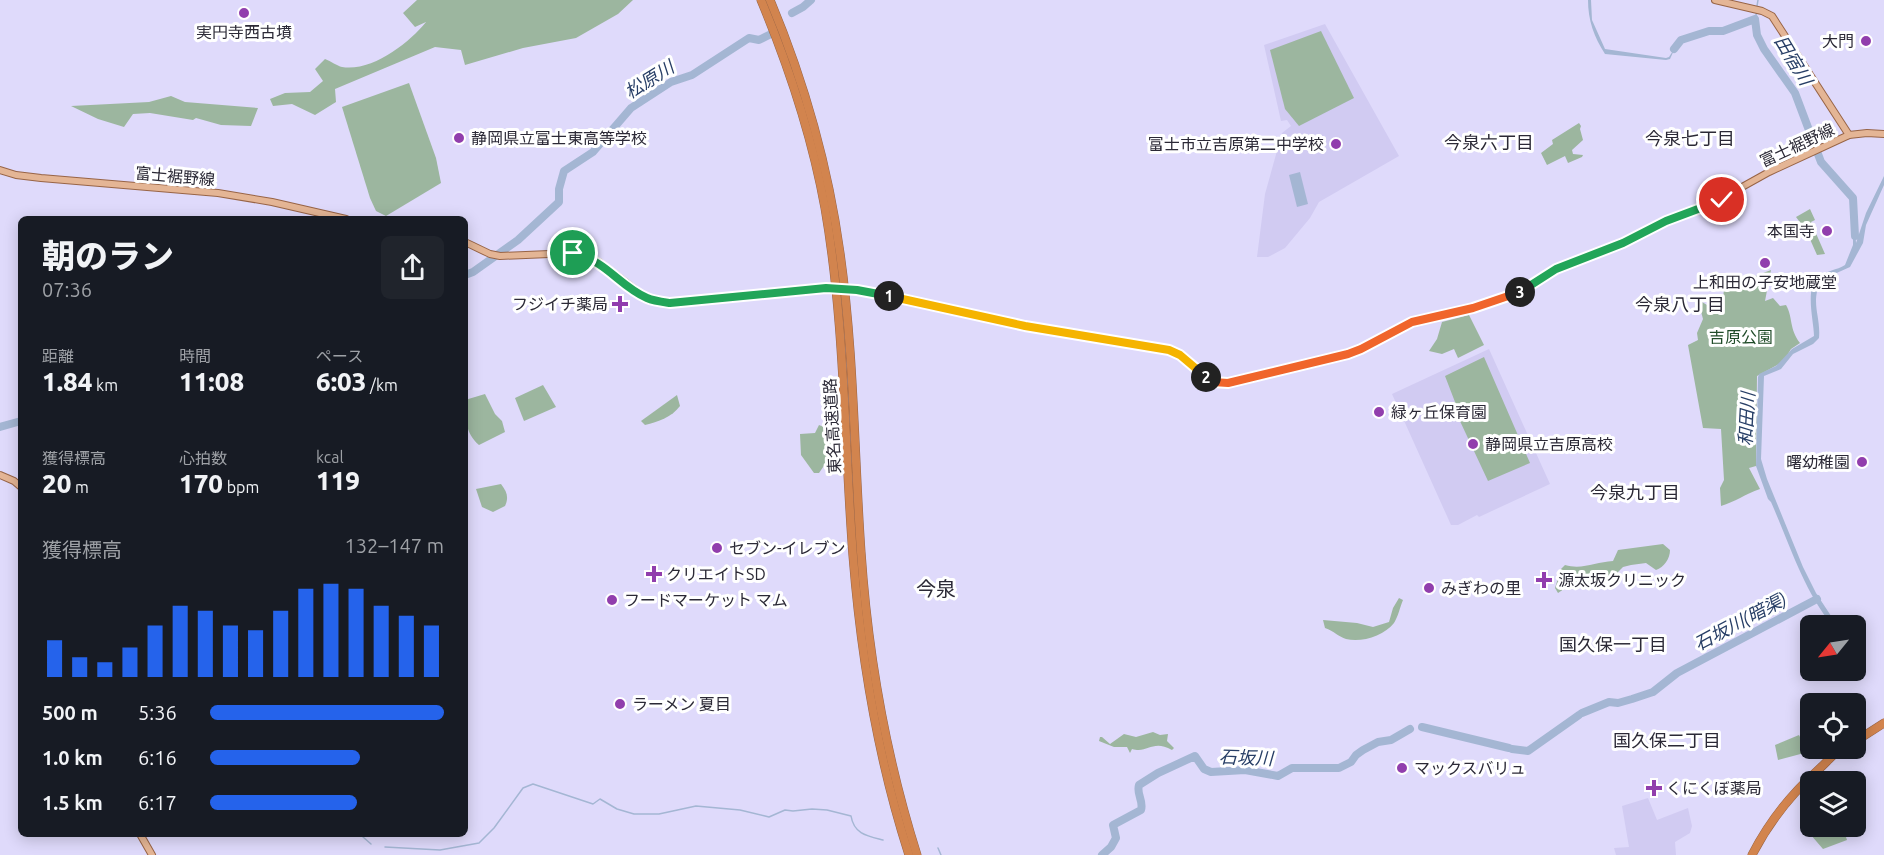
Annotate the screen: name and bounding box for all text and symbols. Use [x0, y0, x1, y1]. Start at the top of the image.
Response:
marker: 実円寺西古墳 [237, 6, 251, 20]
place label: 実円寺西古墳 [196, 23, 292, 41]
water label: 田宿川 [1772, 32, 1818, 90]
place label: 大門 [1822, 32, 1854, 50]
marker: 大門 [1859, 34, 1873, 48]
water label: 松原川 [621, 55, 679, 102]
street label: 富士裾野線 [1757, 120, 1837, 170]
district label: 今泉七丁目 [1645, 128, 1735, 148]
place label: 静岡県立富士東高等学校 [471, 129, 647, 147]
marker: 静岡県立富士東高等学校 [452, 131, 466, 145]
district label: 今泉六丁目 [1444, 132, 1534, 152]
place label: 富士市立吉原第二中学校 [1148, 135, 1324, 153]
marker: 富士市立吉原第二中学校 [1329, 137, 1343, 151]
street label: 富士裾野線 [134, 164, 216, 188]
pin [1696, 174, 1747, 225]
icon: check [1705, 183, 1738, 216]
place label: 本国寺 [1767, 222, 1815, 240]
marker: 本国寺 [1820, 224, 1834, 238]
pin [547, 227, 598, 278]
button: share [381, 236, 444, 299]
icon: arrive [556, 236, 589, 269]
text: 朝のラン [42, 237, 174, 274]
marker: 上和田の子安地蔵堂 [1758, 256, 1772, 270]
place label: 上和田の子安地蔵堂 [1693, 273, 1837, 291]
pin: 3 [1505, 277, 1535, 307]
text: 07:36 [42, 278, 92, 301]
pin: 1 [874, 281, 904, 311]
text: 3 [1515, 283, 1525, 301]
text: 1 [884, 287, 894, 305]
district label: 今泉八丁目 [1635, 294, 1725, 314]
place label: フジイチ薬局 [512, 295, 608, 313]
marker: フジイチ薬局 [613, 297, 627, 311]
park label: 吉原公園 [1709, 328, 1773, 346]
text: 距離 [42, 347, 74, 365]
text: 時間 [179, 347, 211, 365]
text: ペース [316, 347, 363, 365]
pin: 2 [1191, 362, 1221, 392]
text: 1.84 [42, 367, 92, 396]
text: 11:08 [179, 367, 244, 396]
text: 6:03 [316, 367, 366, 396]
text: 2 [1201, 368, 1211, 386]
text: km [92, 376, 118, 394]
text: /km [366, 376, 398, 394]
street label: 東名高速道路 [820, 378, 844, 474]
water label: 和田川 [1735, 390, 1758, 446]
place label: 緑ヶ丘保育園 [1391, 403, 1487, 421]
marker: 緑ヶ丘保育園 [1372, 405, 1386, 419]
place label: 静岡県立吉原高校 [1485, 435, 1613, 453]
marker: 静岡県立吉原高校 [1466, 437, 1480, 451]
text: kcal [316, 448, 344, 466]
text: 獲得標高 [42, 449, 106, 467]
text: 心拍数 [179, 449, 227, 467]
place label: 曙幼稚園 [1786, 453, 1850, 471]
marker: 曙幼稚園 [1855, 455, 1869, 469]
text: 119 [316, 466, 360, 495]
text: 20 [42, 469, 71, 498]
text: 170 [179, 469, 223, 498]
text: m [71, 478, 89, 496]
text: bpm [223, 478, 259, 496]
district label: 今泉九丁目 [1590, 482, 1680, 502]
text: 132–147 m [345, 534, 444, 557]
text: 獲得標高 [42, 538, 122, 561]
place label: セブン-イレブン [729, 539, 846, 557]
marker: セブン-イレブン [710, 541, 724, 555]
place label: クリエイトSD [666, 565, 766, 583]
marker: クリエイトSD [647, 567, 661, 581]
marker: 源太坂クリニック [1535, 571, 1553, 589]
place label: 源太坂クリニック [1558, 571, 1686, 589]
district label: 今泉 [916, 577, 956, 600]
place label: みぎわの里 [1441, 579, 1521, 597]
marker: みぎわの里 [1422, 581, 1436, 595]
water label: 石坂川(暗渠) [1691, 588, 1790, 655]
place label: フードマーケット マム [624, 591, 788, 609]
marker: フードマーケット マム [605, 593, 619, 607]
north arrow [1800, 615, 1866, 681]
map controls [1800, 615, 1866, 837]
district label: 国久保一丁目 [1559, 634, 1667, 654]
button: locate [1800, 693, 1866, 759]
place label: ラーメン 夏目 [632, 695, 731, 713]
marker: ラーメン 夏目 [613, 697, 627, 711]
text: 500 m [42, 701, 98, 724]
text: 5:36 [138, 701, 177, 724]
district label: 国久保二丁目 [1613, 730, 1721, 750]
text: 1.0 km [42, 746, 103, 769]
text: 6:16 [138, 746, 177, 769]
water label: 石坂川 [1219, 746, 1275, 768]
place label: マックスバリュ [1414, 759, 1526, 777]
marker: マックスバリュ [1395, 761, 1409, 775]
button: layers [1800, 771, 1866, 837]
place label: くにくぼ薬局 [1666, 779, 1762, 797]
marker: くにくぼ薬局 [1647, 781, 1661, 795]
text: 1.5 km [42, 791, 103, 814]
text: 6:17 [138, 791, 177, 814]

